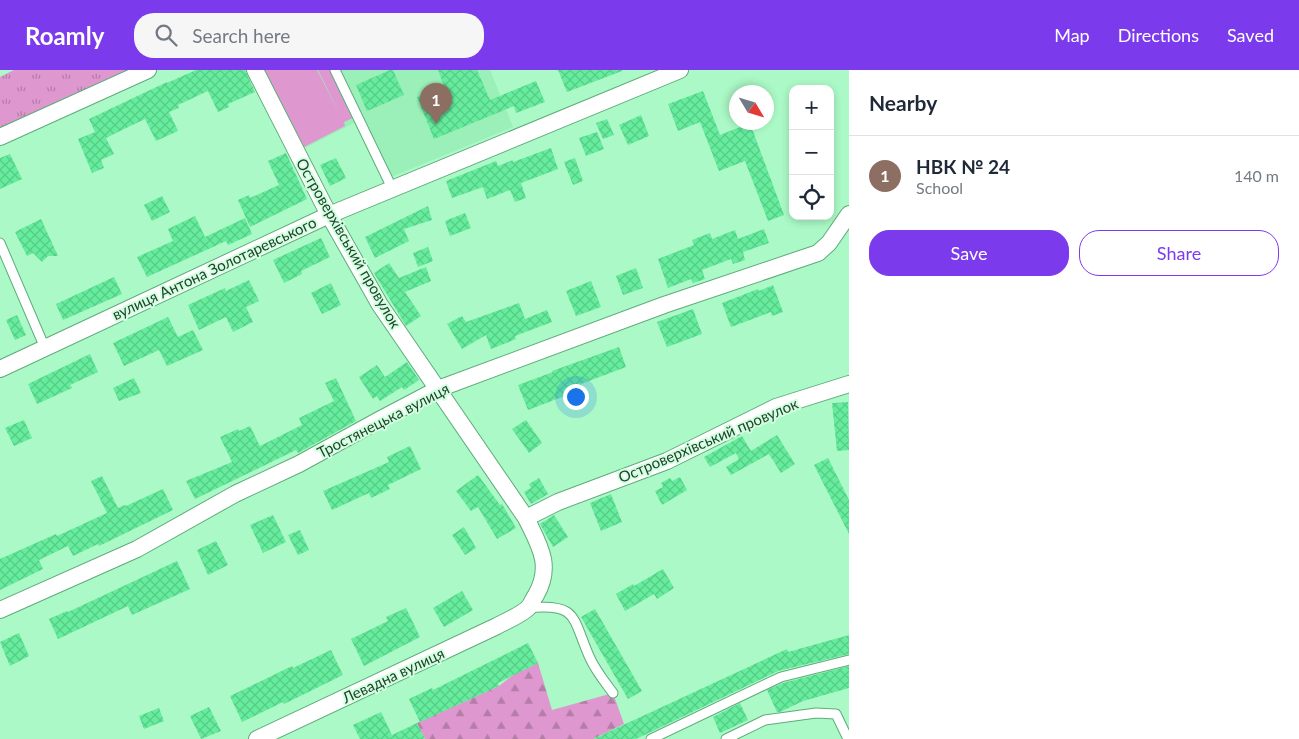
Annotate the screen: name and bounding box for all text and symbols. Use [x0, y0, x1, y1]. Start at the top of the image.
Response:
search box [134, 13, 484, 58]
text: Roamly [25, 21, 104, 50]
icon: search [152, 21, 180, 49]
text: Search here [192, 24, 290, 47]
text: Map [1054, 24, 1090, 46]
text: Directions [1118, 24, 1199, 46]
text: Saved [1227, 24, 1274, 46]
pin: 1 [420, 83, 452, 124]
north arrow [729, 85, 774, 130]
map controls [789, 85, 834, 220]
button: + [789, 85, 834, 130]
text: Nearby [869, 90, 937, 115]
button: − [789, 130, 834, 175]
street label: Островерхівський провулок [293, 155, 405, 331]
text: НВК № 24 [916, 155, 1010, 178]
text: 1 [880, 166, 890, 185]
text: 140 m [1234, 166, 1279, 185]
button: locate [789, 175, 834, 220]
text: School [916, 178, 963, 197]
street label: вулиця Антона Золотаревського [109, 213, 319, 323]
button: Save [869, 230, 1069, 276]
button: Share [1079, 230, 1279, 276]
street label: Тростянецька вулиця [314, 379, 452, 461]
your location [563, 384, 589, 410]
street label: Островерхівський провулок [615, 394, 801, 486]
street label: Левадна вулиця [338, 643, 447, 707]

